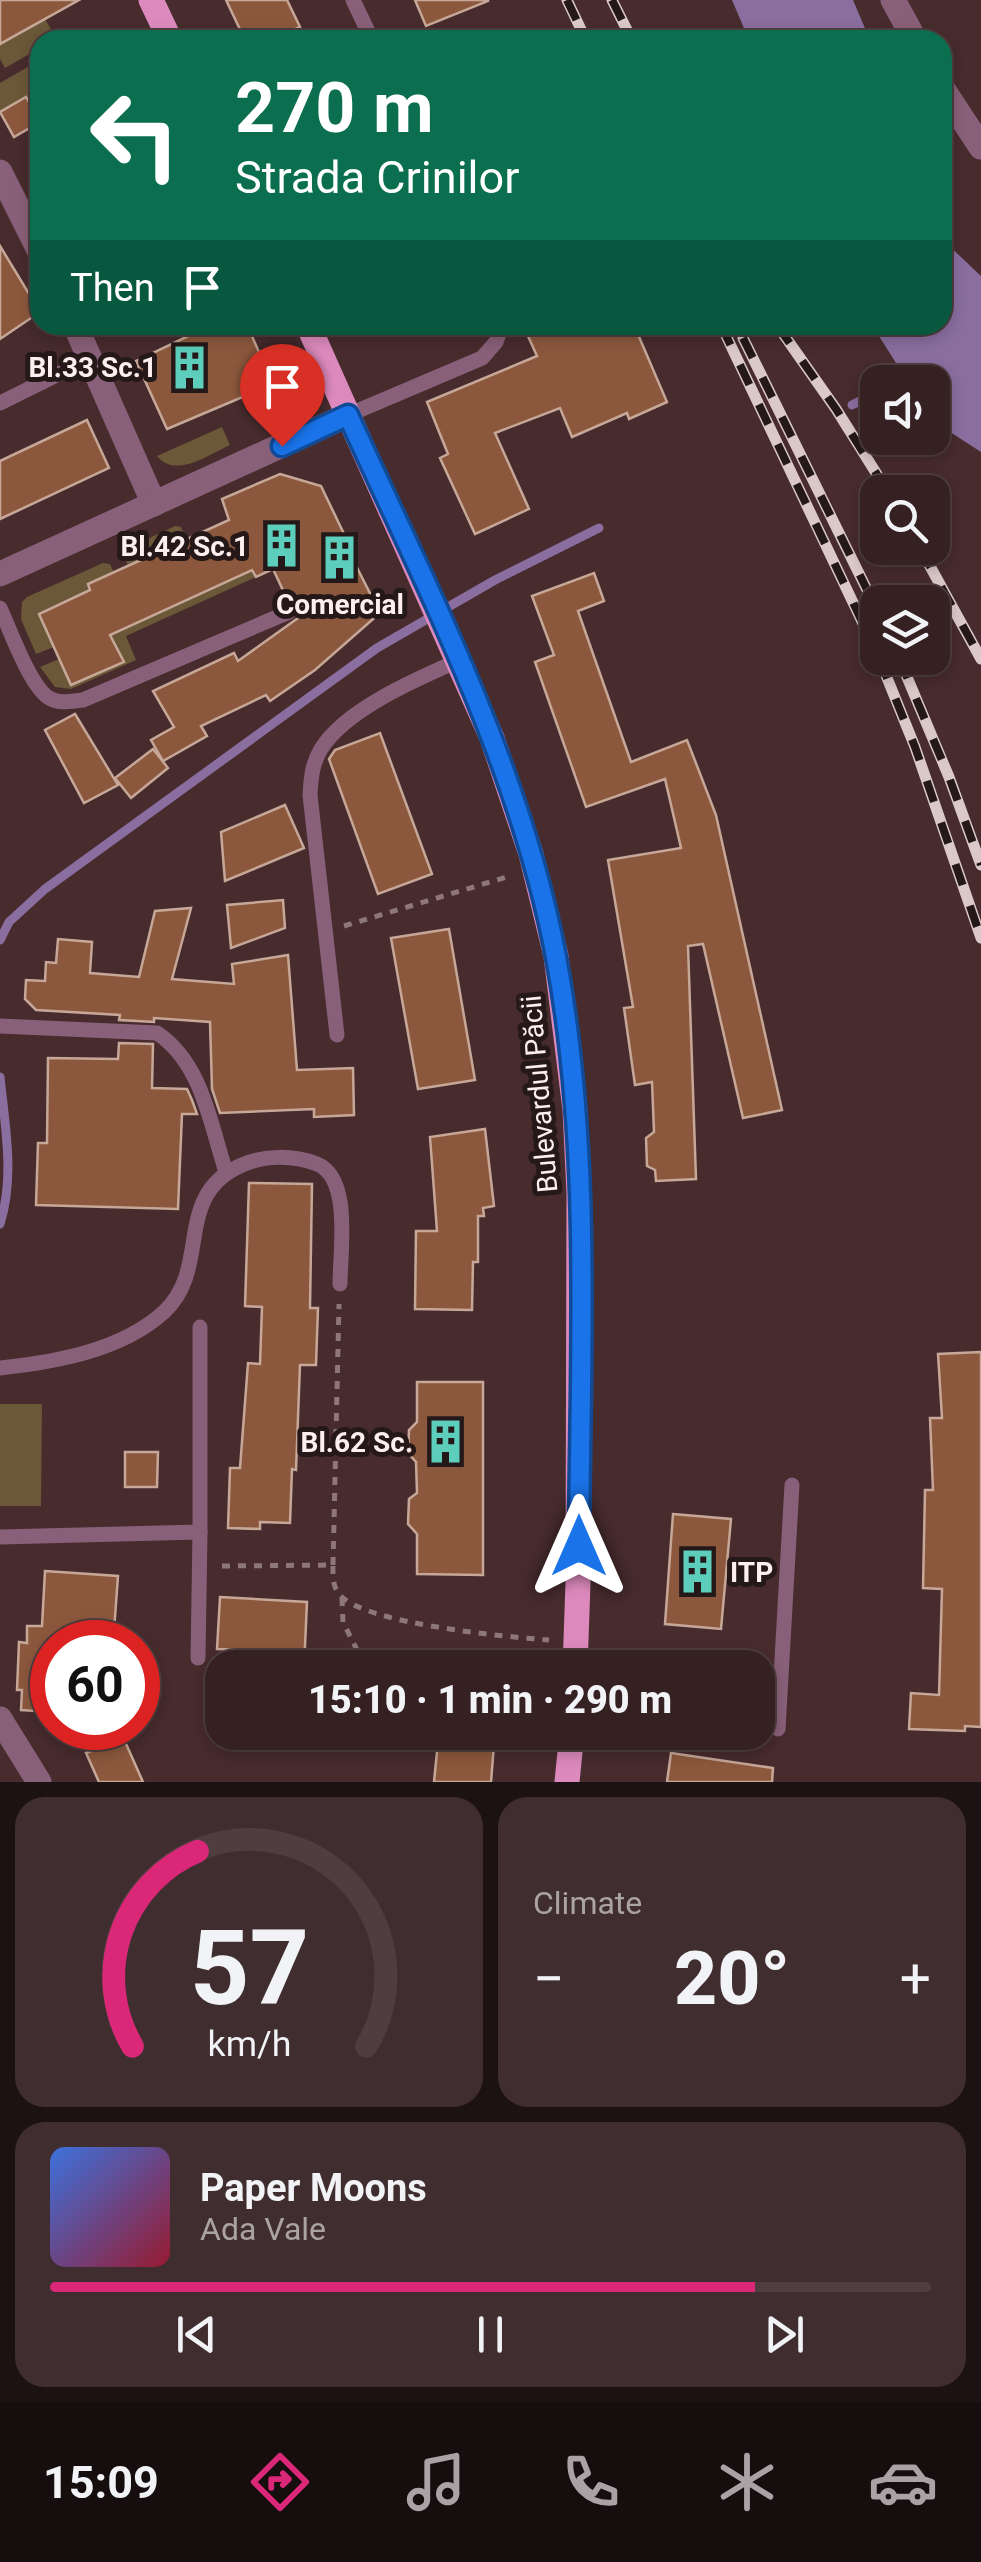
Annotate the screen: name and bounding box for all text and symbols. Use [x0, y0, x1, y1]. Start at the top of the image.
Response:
text: 270 m [235, 67, 434, 149]
icon: left [70, 70, 200, 200]
text: Strada Crinilor [235, 151, 519, 204]
icon: arrive [175, 260, 230, 315]
text: Then [70, 266, 155, 310]
building icon: Bl.33 Sc.1 [166, 343, 214, 391]
pin [240, 344, 325, 447]
place label: Bl.33 Sc.1 [28, 351, 157, 384]
icon: arrive [255, 359, 310, 414]
map controls [860, 365, 950, 675]
button: sound [860, 365, 950, 455]
button: search [860, 475, 950, 565]
building icon: Bl.42 Sc.1 [258, 522, 306, 570]
place label: Bl.42 Sc.1 [120, 530, 249, 563]
building icon: Comercial [316, 534, 364, 582]
button: layers [860, 585, 950, 675]
place label: Comercial [276, 588, 404, 621]
street label: Bulevardul Păcii [514, 994, 565, 1194]
building icon: Bl.62 Sc. [422, 1418, 470, 1466]
place label: Bl.62 Sc. [301, 1426, 413, 1459]
position arrow [527, 1494, 631, 1598]
building icon: ITP [673, 1548, 721, 1596]
place label: ITP [730, 1556, 773, 1589]
speed limit sign: 60 [30, 1620, 160, 1750]
text: 15:10 · 1 min · 290 m [308, 1678, 672, 1722]
text: Climate [533, 1884, 642, 1922]
text: 57 [189, 1908, 309, 2029]
text: 20° [674, 1934, 790, 2022]
text: − [533, 1947, 564, 2011]
text: + [900, 1947, 931, 2011]
text: km/h [207, 2023, 291, 2065]
text: Paper Moons [200, 2166, 427, 2210]
text: Ada Vale [200, 2210, 326, 2248]
icon: previous [169, 2307, 224, 2362]
icon: pause [463, 2307, 518, 2362]
icon: next [757, 2307, 812, 2362]
icon: directions [245, 2447, 315, 2517]
icon: music [401, 2447, 471, 2517]
icon: phone [556, 2447, 626, 2517]
icon: climate [712, 2447, 782, 2517]
icon: car [868, 2447, 938, 2517]
text: 15:09 [43, 2456, 159, 2509]

